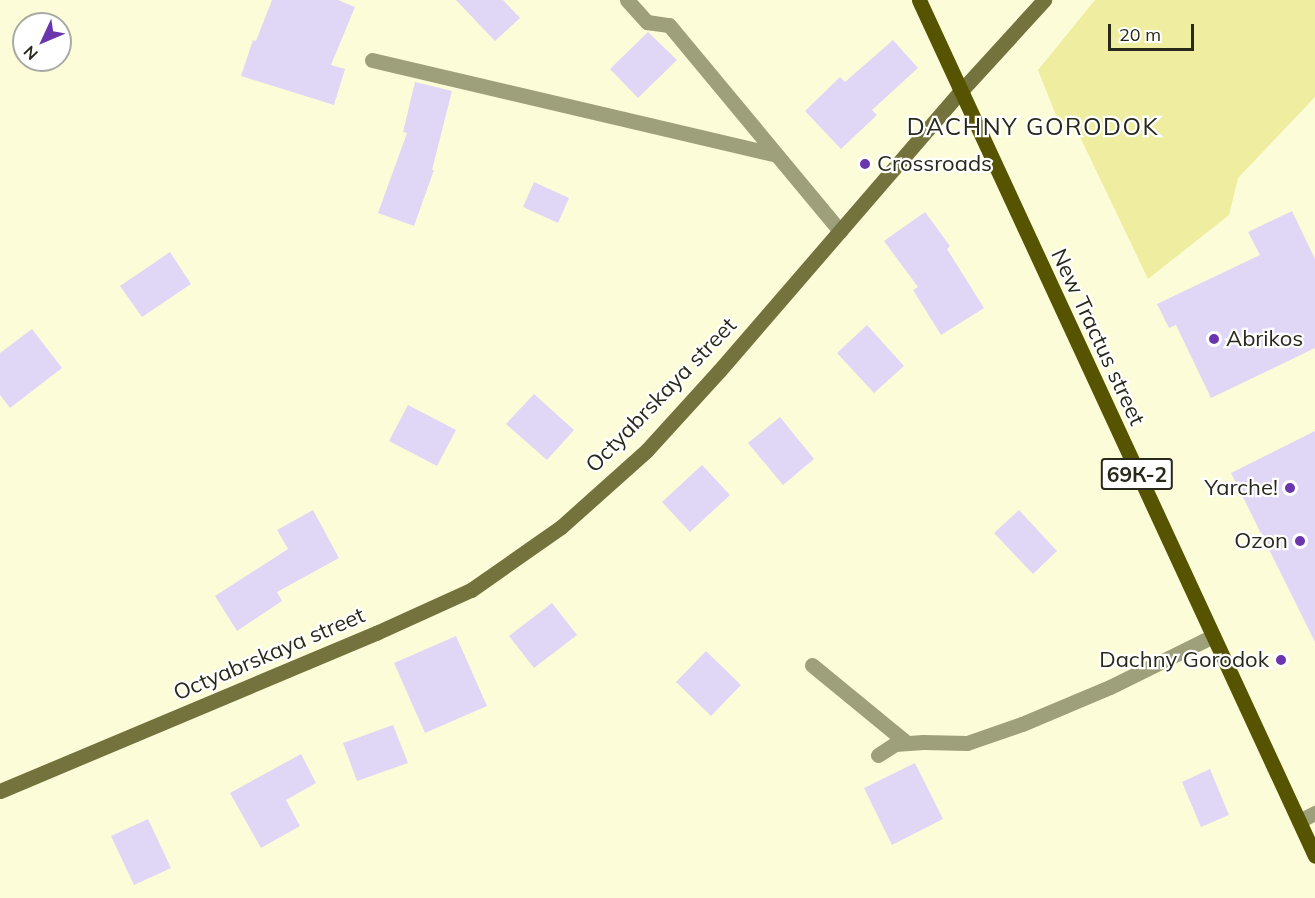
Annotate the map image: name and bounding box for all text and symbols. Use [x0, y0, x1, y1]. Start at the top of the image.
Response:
north arrow [12, 12, 72, 72]
scale bar [1111, 12, 1196, 50]
text: 20 m [1119, 23, 1161, 46]
text: N [19, 42, 42, 64]
district label: DACHNY GORODOK [907, 113, 1159, 141]
place label: Crossroads [877, 151, 992, 177]
marker: Crossroads [858, 157, 872, 171]
street label: New Tractus street [1046, 245, 1150, 429]
street label: Octyabrskaya street [580, 312, 742, 478]
place label: Abrikos [1226, 326, 1303, 352]
marker: Abrikos [1207, 332, 1221, 346]
road number: 69К-2 [1100, 456, 1174, 492]
place label: Yarche! [1205, 475, 1278, 501]
marker: Yarche! [1283, 481, 1297, 495]
place label: Ozon [1234, 528, 1288, 554]
marker: Ozon [1293, 534, 1307, 548]
street label: Octyabrskaya street [169, 602, 369, 706]
place label: Dachny Gorodok [1099, 647, 1269, 673]
marker: Dachny Gorodok [1274, 653, 1288, 667]

